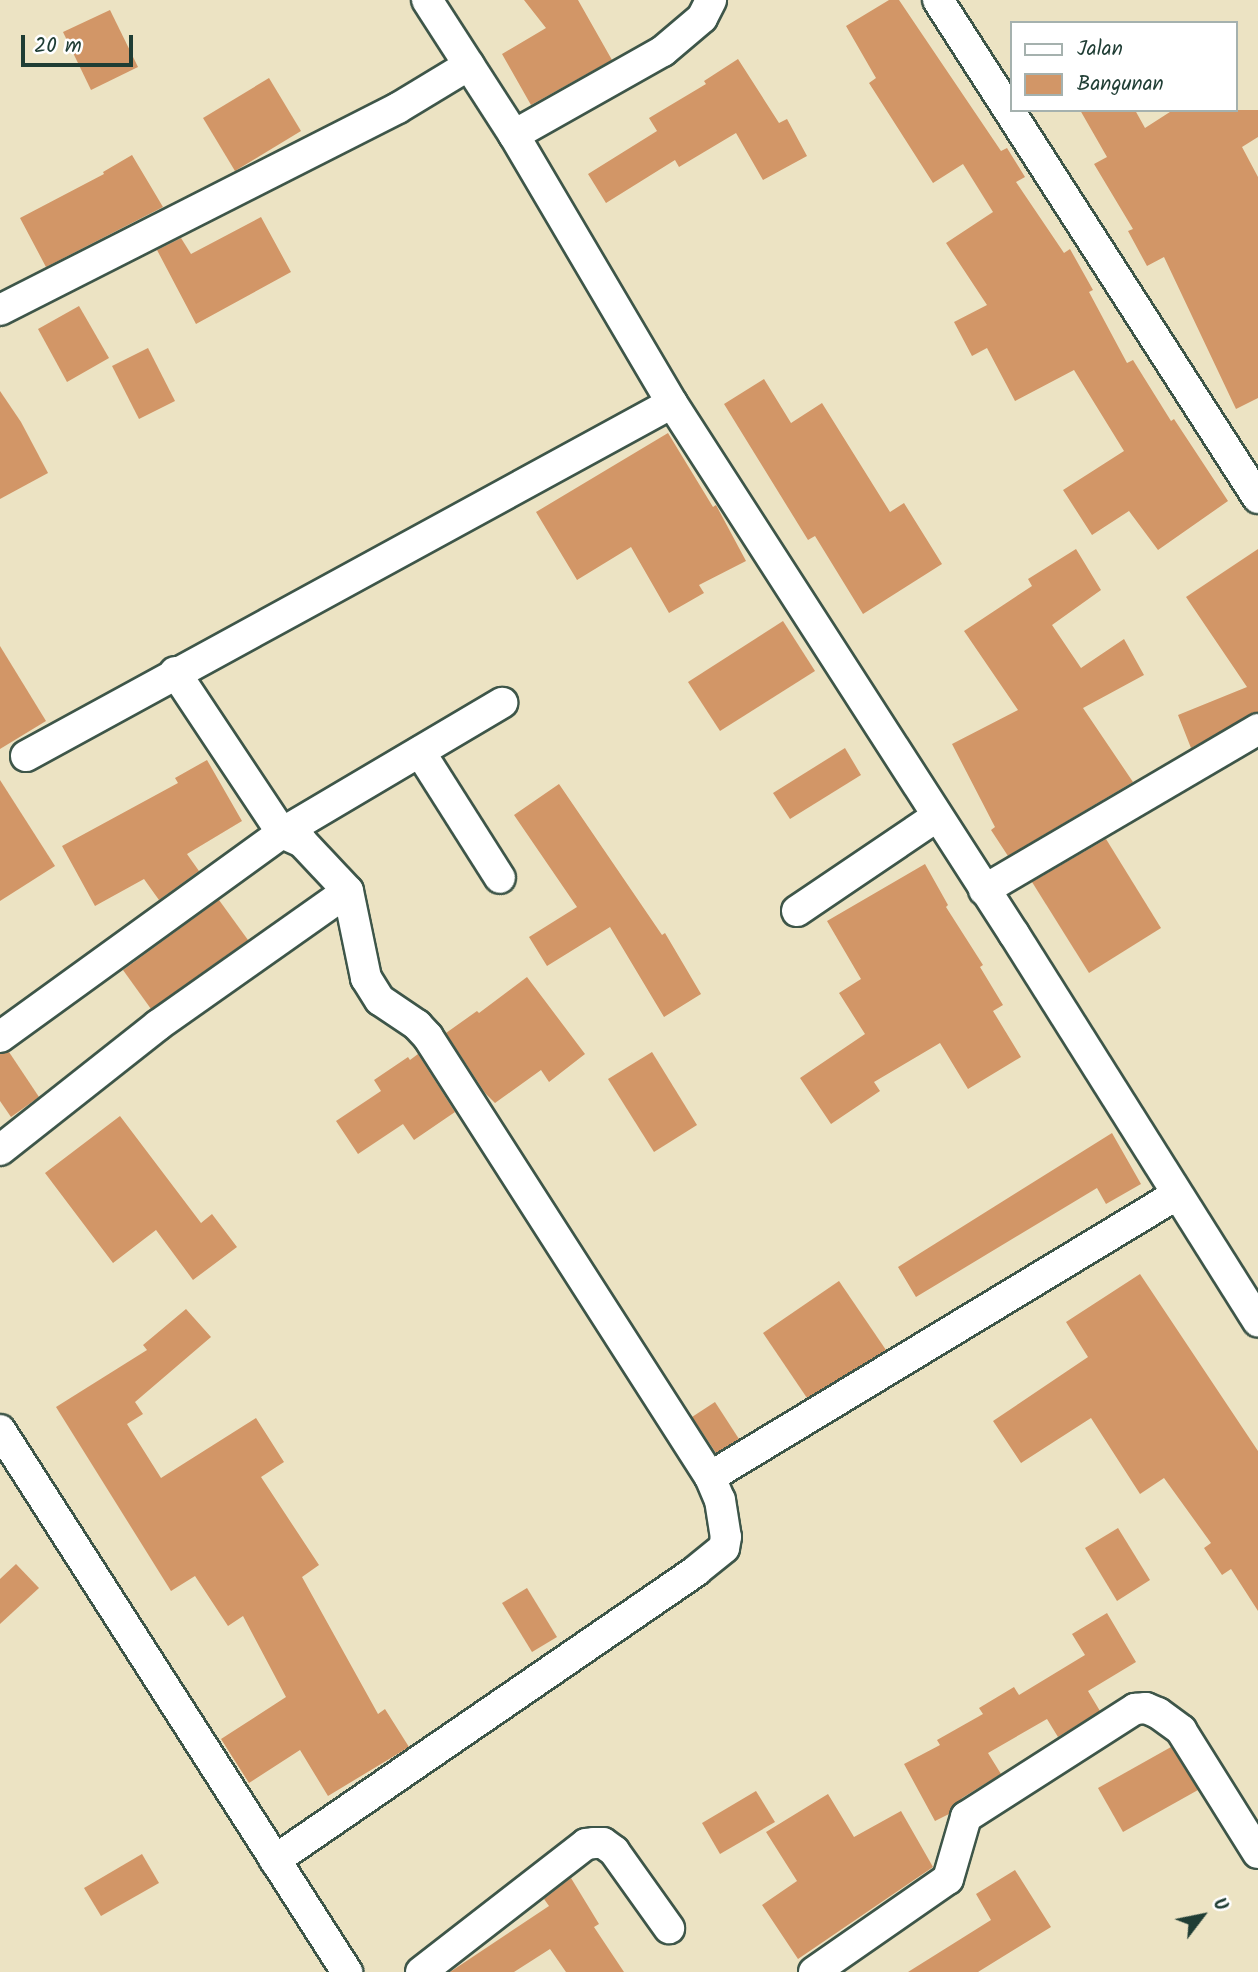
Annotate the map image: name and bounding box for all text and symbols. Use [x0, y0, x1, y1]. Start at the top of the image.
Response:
scale bar [24, 21, 136, 65]
legend [1010, 21, 1237, 112]
text: 20 m [34, 30, 82, 63]
text: Jalan [1077, 33, 1123, 66]
text: Bangunan [1077, 68, 1164, 101]
north arrow [1167, 1881, 1237, 1951]
text: U [1204, 1892, 1236, 1918]

